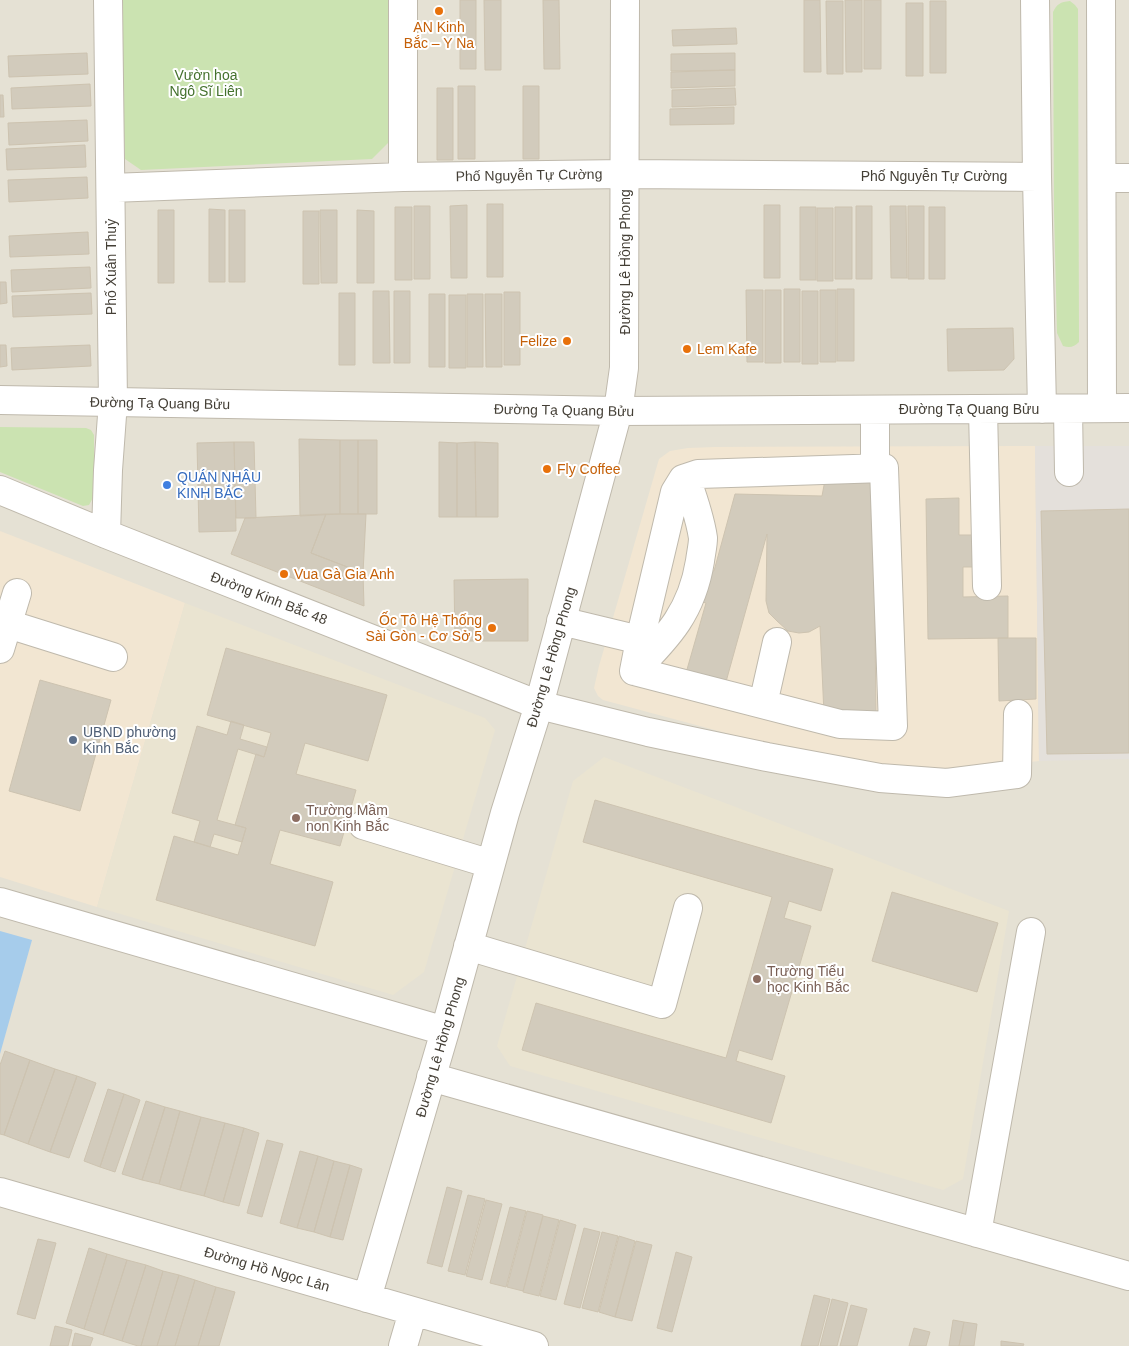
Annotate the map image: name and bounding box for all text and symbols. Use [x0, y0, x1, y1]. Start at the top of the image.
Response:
marker: AN Kinh Bắc – Y Na [433, 5, 445, 17]
place label: AN Kinh Bắc – Y Na [404, 19, 474, 51]
park label: Vườn hoa Ngô Sĩ Liên [169, 67, 243, 99]
street label: Phố Nguyễn Tự Cường [455, 166, 603, 184]
street label: Phố Nguyễn Tự Cường [861, 168, 1007, 184]
street label: Đường Lê Hồng Phong [617, 189, 633, 335]
street label: Phố Xuân Thuỷ [103, 219, 119, 315]
place label: Felize [520, 333, 557, 349]
marker: Felize [561, 335, 573, 347]
place label: Lem Kafe [697, 341, 757, 357]
marker: Lem Kafe [681, 343, 693, 355]
street label: Đường Tạ Quang Bửu [90, 394, 230, 412]
street label: Đường Tạ Quang Bửu [494, 401, 634, 419]
street label: Đường Tạ Quang Bửu [899, 401, 1039, 417]
place label: Fly Coffee [557, 461, 621, 477]
marker: Fly Coffee [541, 463, 553, 475]
place label: QUÁN NHẬU KINH BẮC [177, 469, 261, 501]
marker: QUÁN NHẬU KINH BẮC [161, 479, 173, 491]
place label: Vua Gà Gia Anh [294, 566, 395, 582]
street label: Đường Kinh Bắc 48 [208, 568, 330, 628]
marker: Vua Gà Gia Anh [278, 568, 290, 580]
street label: Đường Lê Hồng Phong [523, 585, 579, 729]
place label: Ốc Tô Hệ Thống Sài Gòn - Cơ Sở 5 [366, 611, 482, 644]
marker: Ốc Tô Hệ Thống Sài Gòn - Cơ Sở 5 [486, 622, 498, 634]
place label: UBND phường Kinh Bắc [83, 724, 176, 756]
marker: UBND phường Kinh Bắc [67, 734, 79, 746]
place label: Trường Mầm non Kinh Bắc [306, 802, 389, 834]
marker: Trường Mầm non Kinh Bắc [290, 812, 302, 824]
place label: Trường Tiểu học Kinh Bắc [767, 963, 850, 995]
marker: Trường Tiểu học Kinh Bắc [751, 973, 763, 985]
street label: Đường Lê Hồng Phong [412, 975, 468, 1119]
street label: Đường Hồ Ngọc Lân [202, 1243, 332, 1295]

